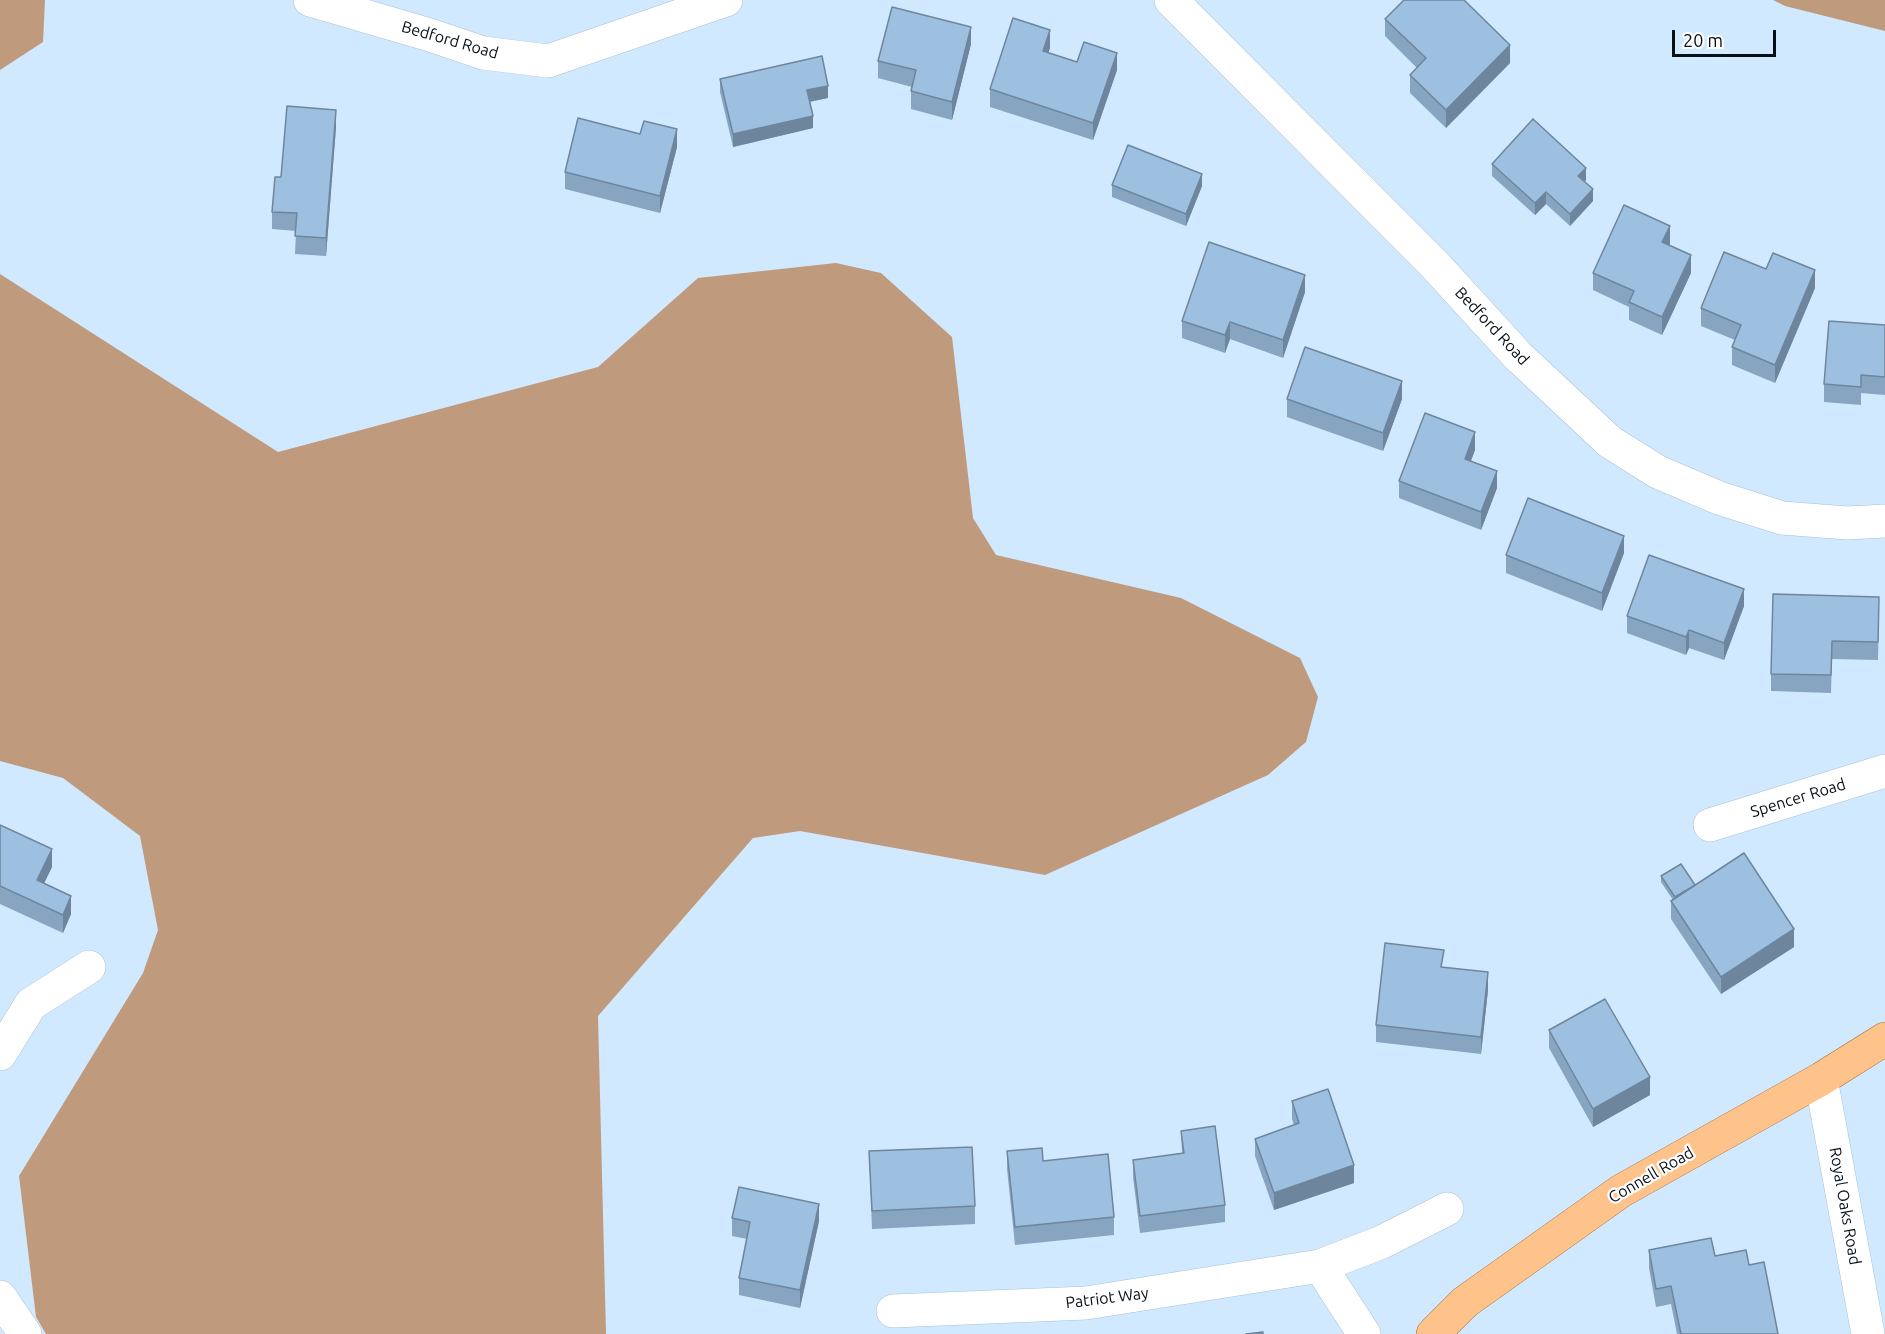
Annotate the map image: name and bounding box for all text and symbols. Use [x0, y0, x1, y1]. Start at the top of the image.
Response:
street label: Bedford Road [399, 17, 501, 63]
scale bar [1675, 18, 1778, 56]
text: 20 m [1683, 30, 1723, 50]
street label: Bedford Road [1451, 283, 1533, 369]
street label: Spencer Road [1748, 774, 1848, 822]
street label: Connell Road [1605, 1143, 1697, 1207]
street label: Royal Oaks Road [1825, 1146, 1865, 1266]
street label: Patriot Way [1064, 1283, 1150, 1313]

